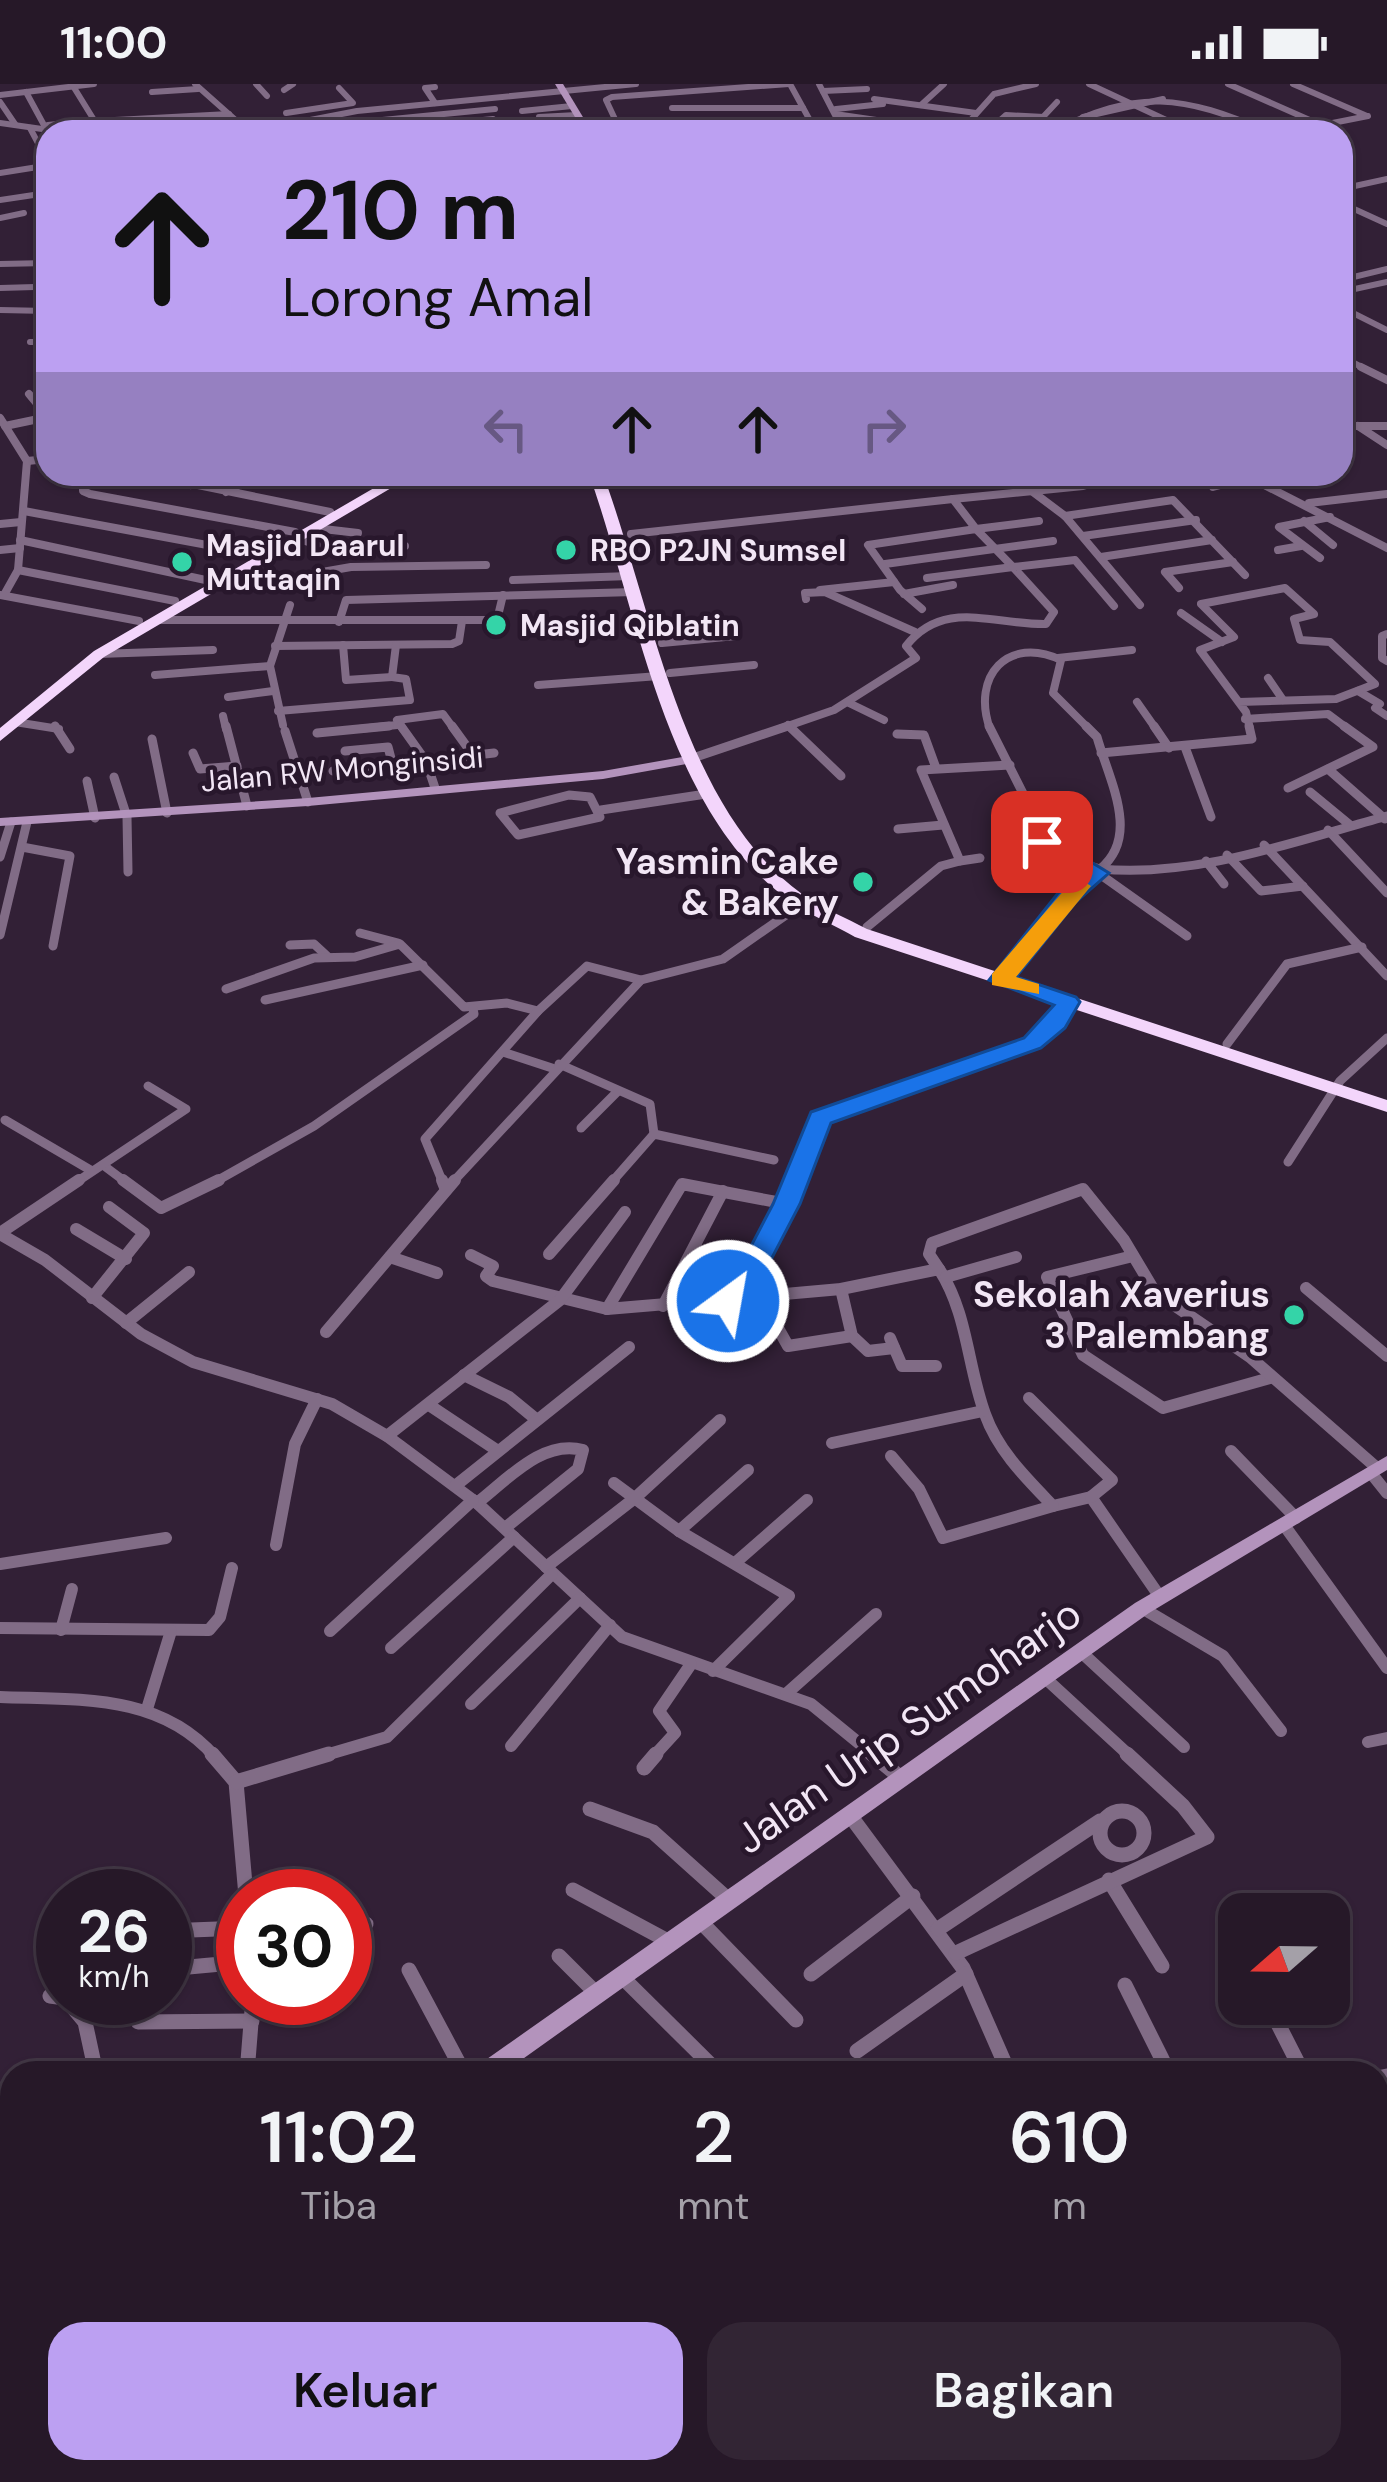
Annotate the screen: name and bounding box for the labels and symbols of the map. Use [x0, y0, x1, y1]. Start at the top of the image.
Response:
place label: Masjid Daarul Muttaqin [206, 526, 404, 599]
place label: RBO P2JN Sumsel [590, 531, 846, 570]
marker: RBO P2JN Sumsel [553, 537, 579, 563]
marker: Masjid Daarul Muttaqin [169, 549, 195, 575]
place label: Masjid Qiblatin [520, 606, 740, 645]
marker: Masjid Qiblatin [483, 612, 509, 638]
street label: Jalan RW Monginsidi [199, 737, 485, 801]
pin [991, 791, 1093, 893]
place label: Yasmin Cake & Bakery [616, 838, 839, 926]
marker: Yasmin Cake & Bakery [850, 869, 876, 895]
position arrow [665, 1238, 791, 1364]
place label: Sekolah Xaverius 3 Palembang [973, 1271, 1270, 1359]
marker: Sekolah Xaverius 3 Palembang [1281, 1302, 1307, 1328]
street label: Jalan Urip Sumoharjo [724, 1586, 1092, 1866]
speed limit sign: 30 [216, 1869, 372, 2025]
north arrow [1218, 1893, 1350, 2025]

